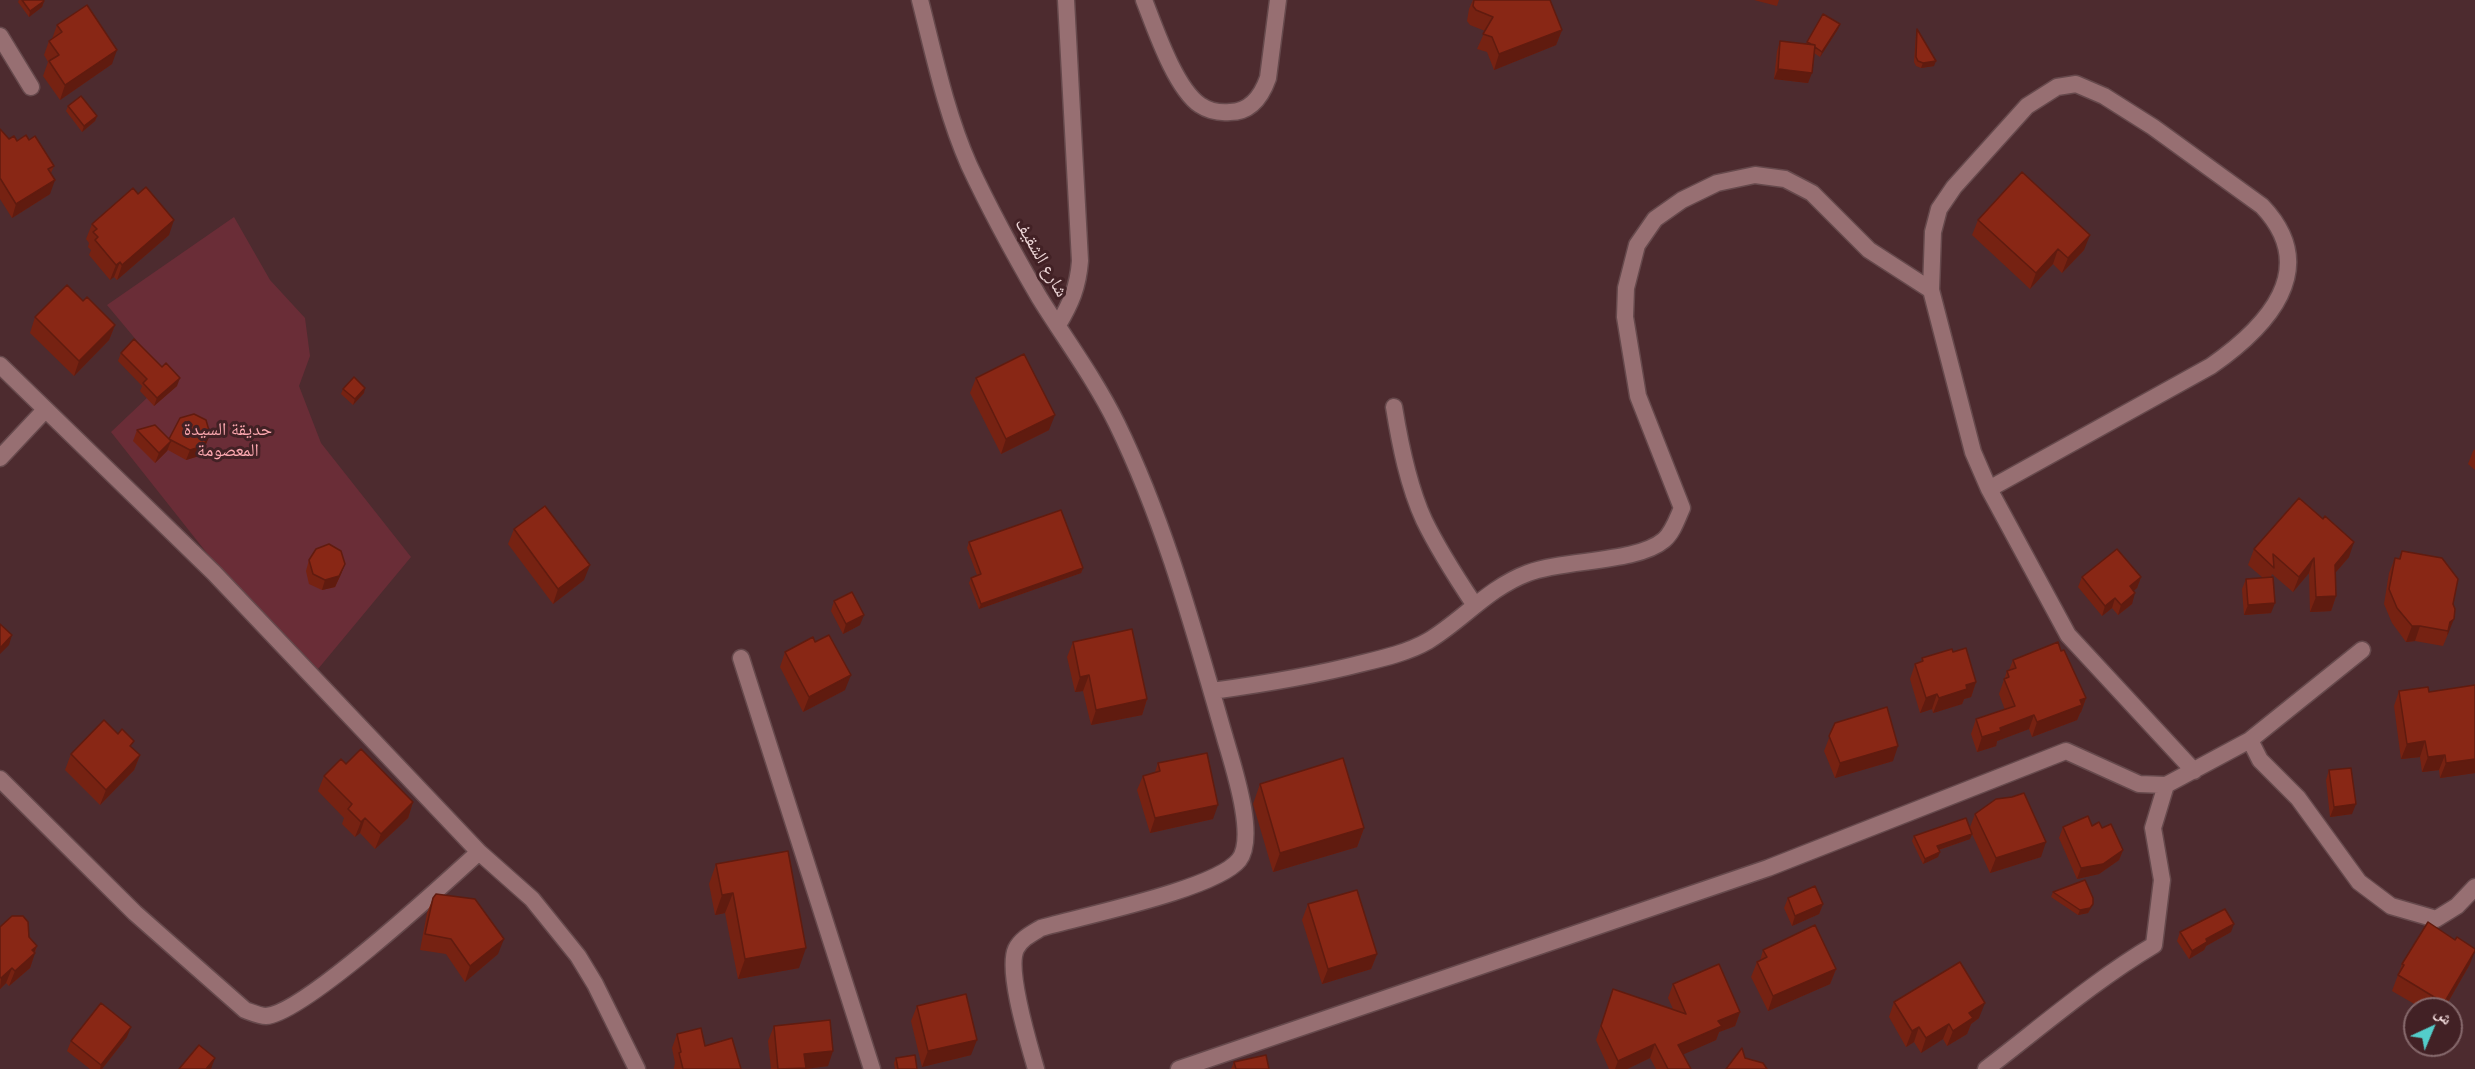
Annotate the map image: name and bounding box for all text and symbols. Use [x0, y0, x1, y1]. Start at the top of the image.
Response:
street label: شارع الشقيف [1010, 215, 1072, 301]
park label: حديقة السيدة المعصومة [184, 419, 272, 462]
north arrow [2403, 997, 2463, 1057]
text: ش [2430, 1002, 2458, 1029]

